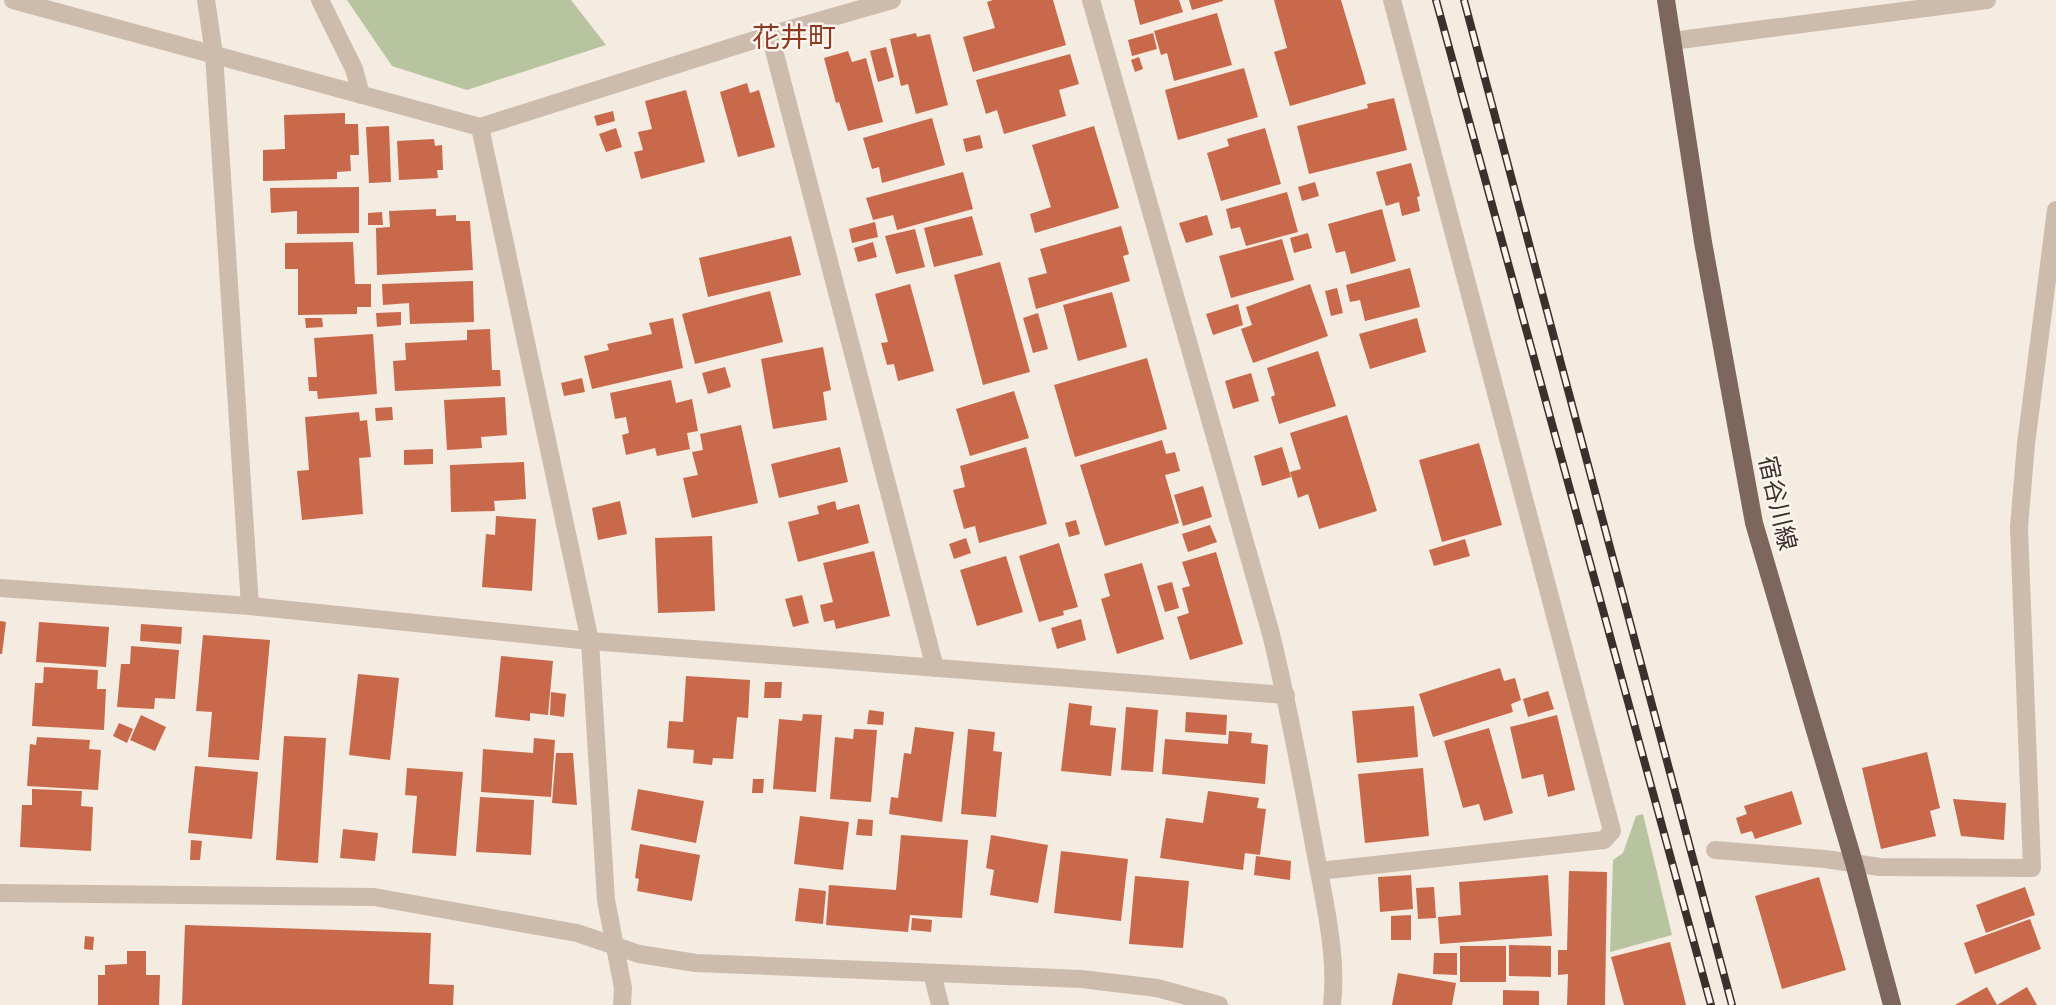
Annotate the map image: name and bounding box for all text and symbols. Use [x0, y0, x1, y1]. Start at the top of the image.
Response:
district label: 花井町 [752, 21, 836, 52]
street label: 宿谷川線 [1754, 453, 1802, 553]

